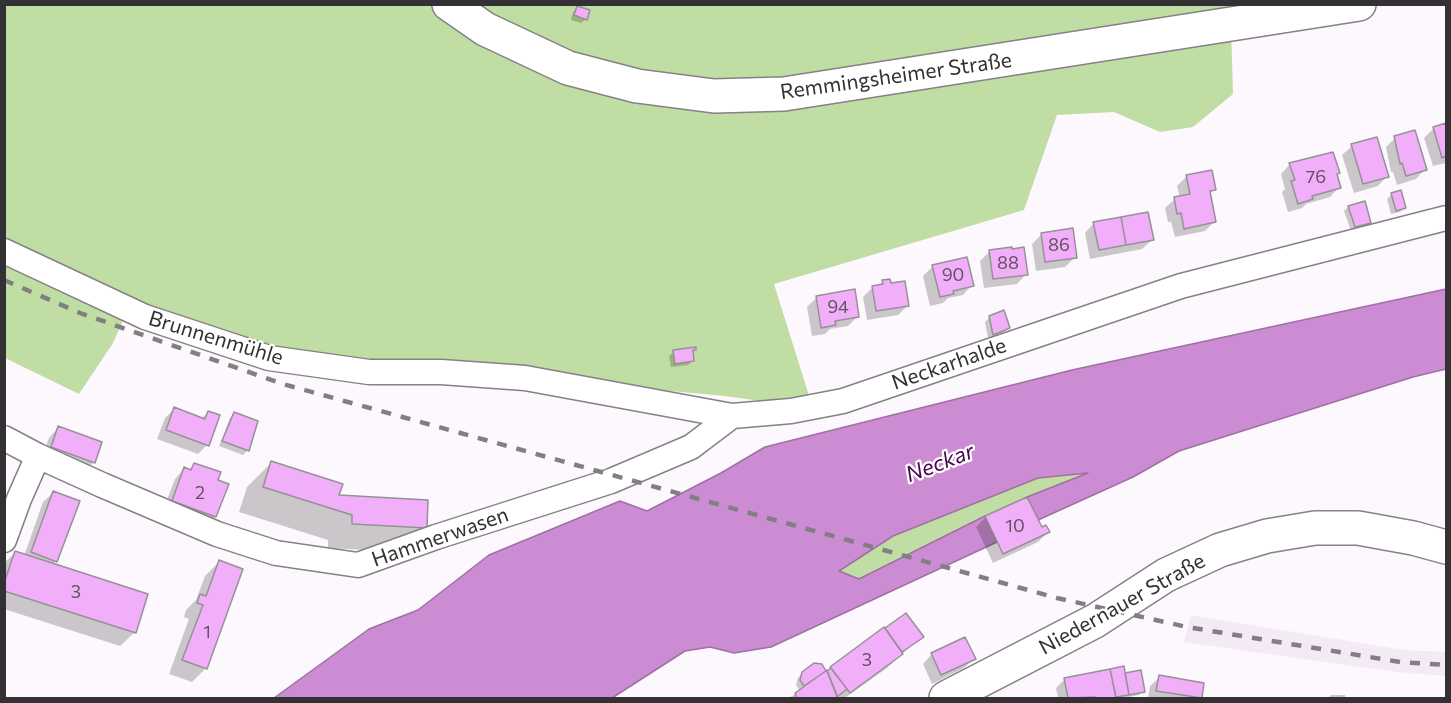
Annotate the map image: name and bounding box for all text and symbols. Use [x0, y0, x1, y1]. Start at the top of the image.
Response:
street label: Remmingsheimer Straße [779, 47, 1013, 105]
house number: 76 [1306, 166, 1326, 188]
house number: 86 [1048, 234, 1070, 256]
house number: 88 [997, 252, 1019, 274]
house number: 90 [942, 264, 964, 286]
house number: 94 [827, 296, 849, 318]
street label: Brunnenmühle [146, 306, 286, 370]
street label: Neckarhalde [888, 333, 1010, 395]
water label: Neckar [902, 438, 978, 488]
house number: 2 [195, 482, 205, 504]
street label: Hammerwasen [368, 502, 512, 572]
house number: 10 [1005, 515, 1025, 537]
street label: Niedernauer Straße [1035, 548, 1209, 660]
house number: 3 [71, 581, 81, 603]
house number: 1 [203, 621, 211, 643]
house number: 3 [862, 649, 872, 671]

